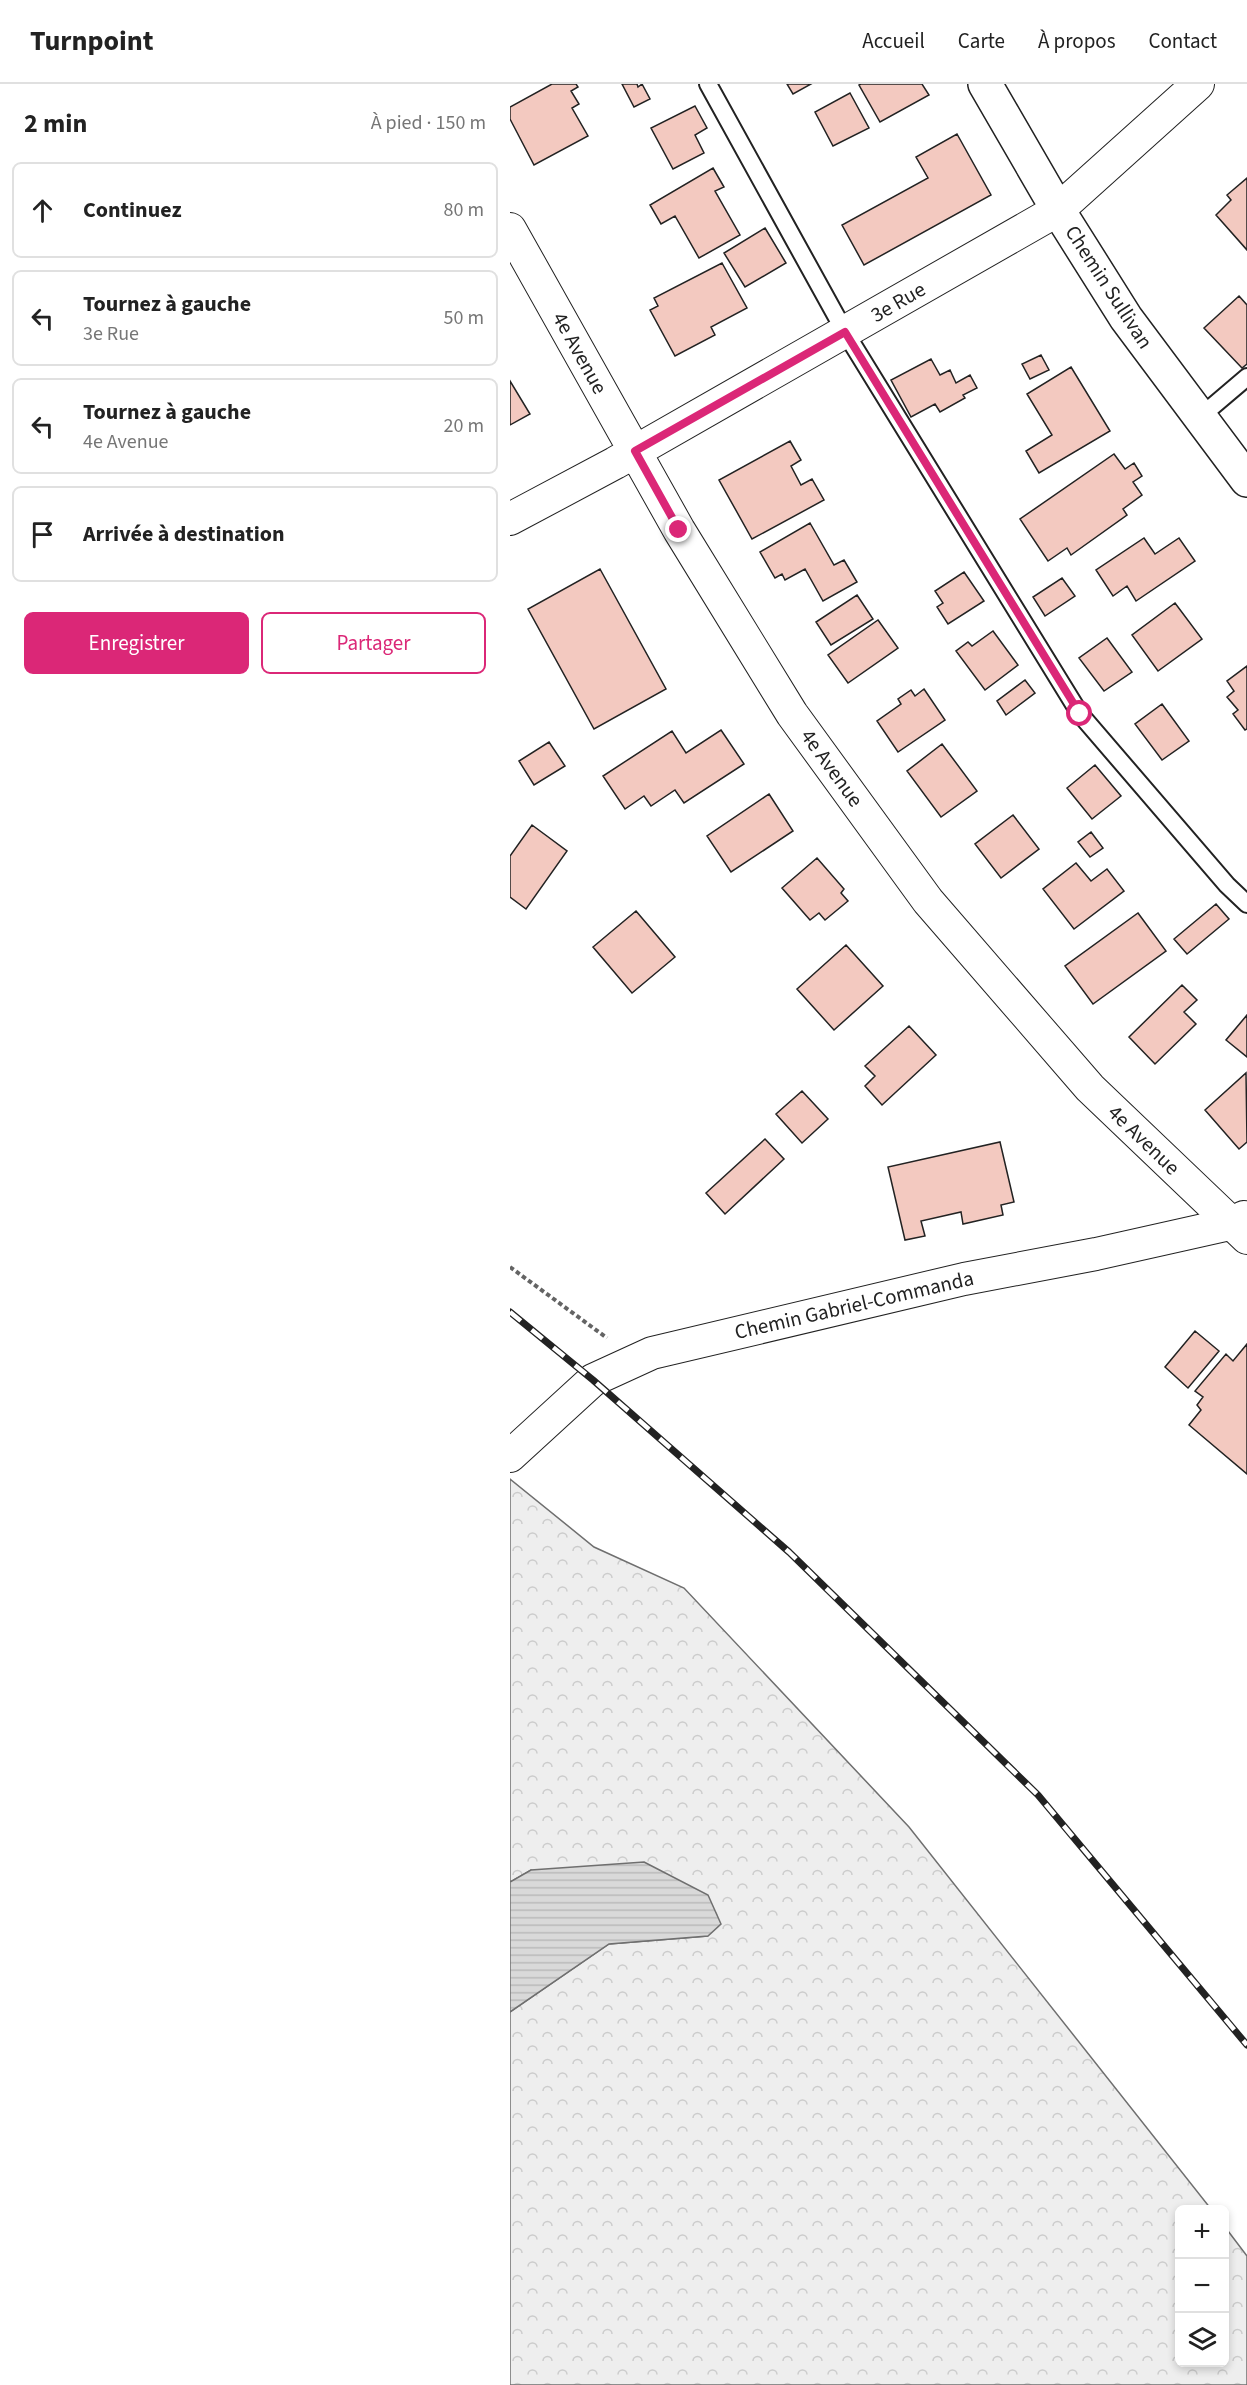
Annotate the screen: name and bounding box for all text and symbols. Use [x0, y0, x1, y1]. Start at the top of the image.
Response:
text: Turnpoint [30, 21, 154, 61]
text: Accueil [862, 26, 925, 56]
text: Carte [958, 26, 1005, 56]
text: À propos [1038, 26, 1115, 56]
text: Contact [1148, 26, 1217, 56]
text: 2 min [24, 105, 87, 142]
text: À pied · 150 m [371, 109, 486, 137]
icon: ahead [26, 194, 59, 227]
text: Continuez [83, 194, 182, 226]
text: 80 m [444, 196, 484, 224]
street label: Chemin Sullivan [1058, 219, 1160, 355]
street label: 3e Rue [865, 274, 931, 330]
text: Tournez à gauche [83, 288, 251, 320]
icon: left [26, 302, 59, 335]
text: 50 m [444, 304, 484, 332]
street label: 4e Avenue [545, 306, 615, 400]
text: 3e Rue [83, 320, 139, 348]
text: Tournez à gauche [83, 396, 251, 428]
icon: left [26, 410, 59, 443]
text: 20 m [444, 412, 484, 440]
text: 4e Avenue [83, 428, 169, 456]
route end [665, 516, 691, 542]
icon: arrive [26, 518, 59, 551]
text: Arrivée à destination [83, 518, 285, 550]
button: Enregistrer [24, 612, 249, 674]
button: Partager [261, 612, 486, 674]
route start [1066, 700, 1092, 726]
street label: 4e Avenue [793, 723, 871, 813]
street label: 4e Avenue [1101, 1098, 1187, 1182]
street label: Chemin Gabriel-Commanda [732, 1263, 976, 1347]
map controls [1175, 2205, 1229, 2367]
button: + [1175, 2205, 1229, 2259]
button: − [1175, 2259, 1229, 2313]
button: layers [1175, 2313, 1229, 2367]

